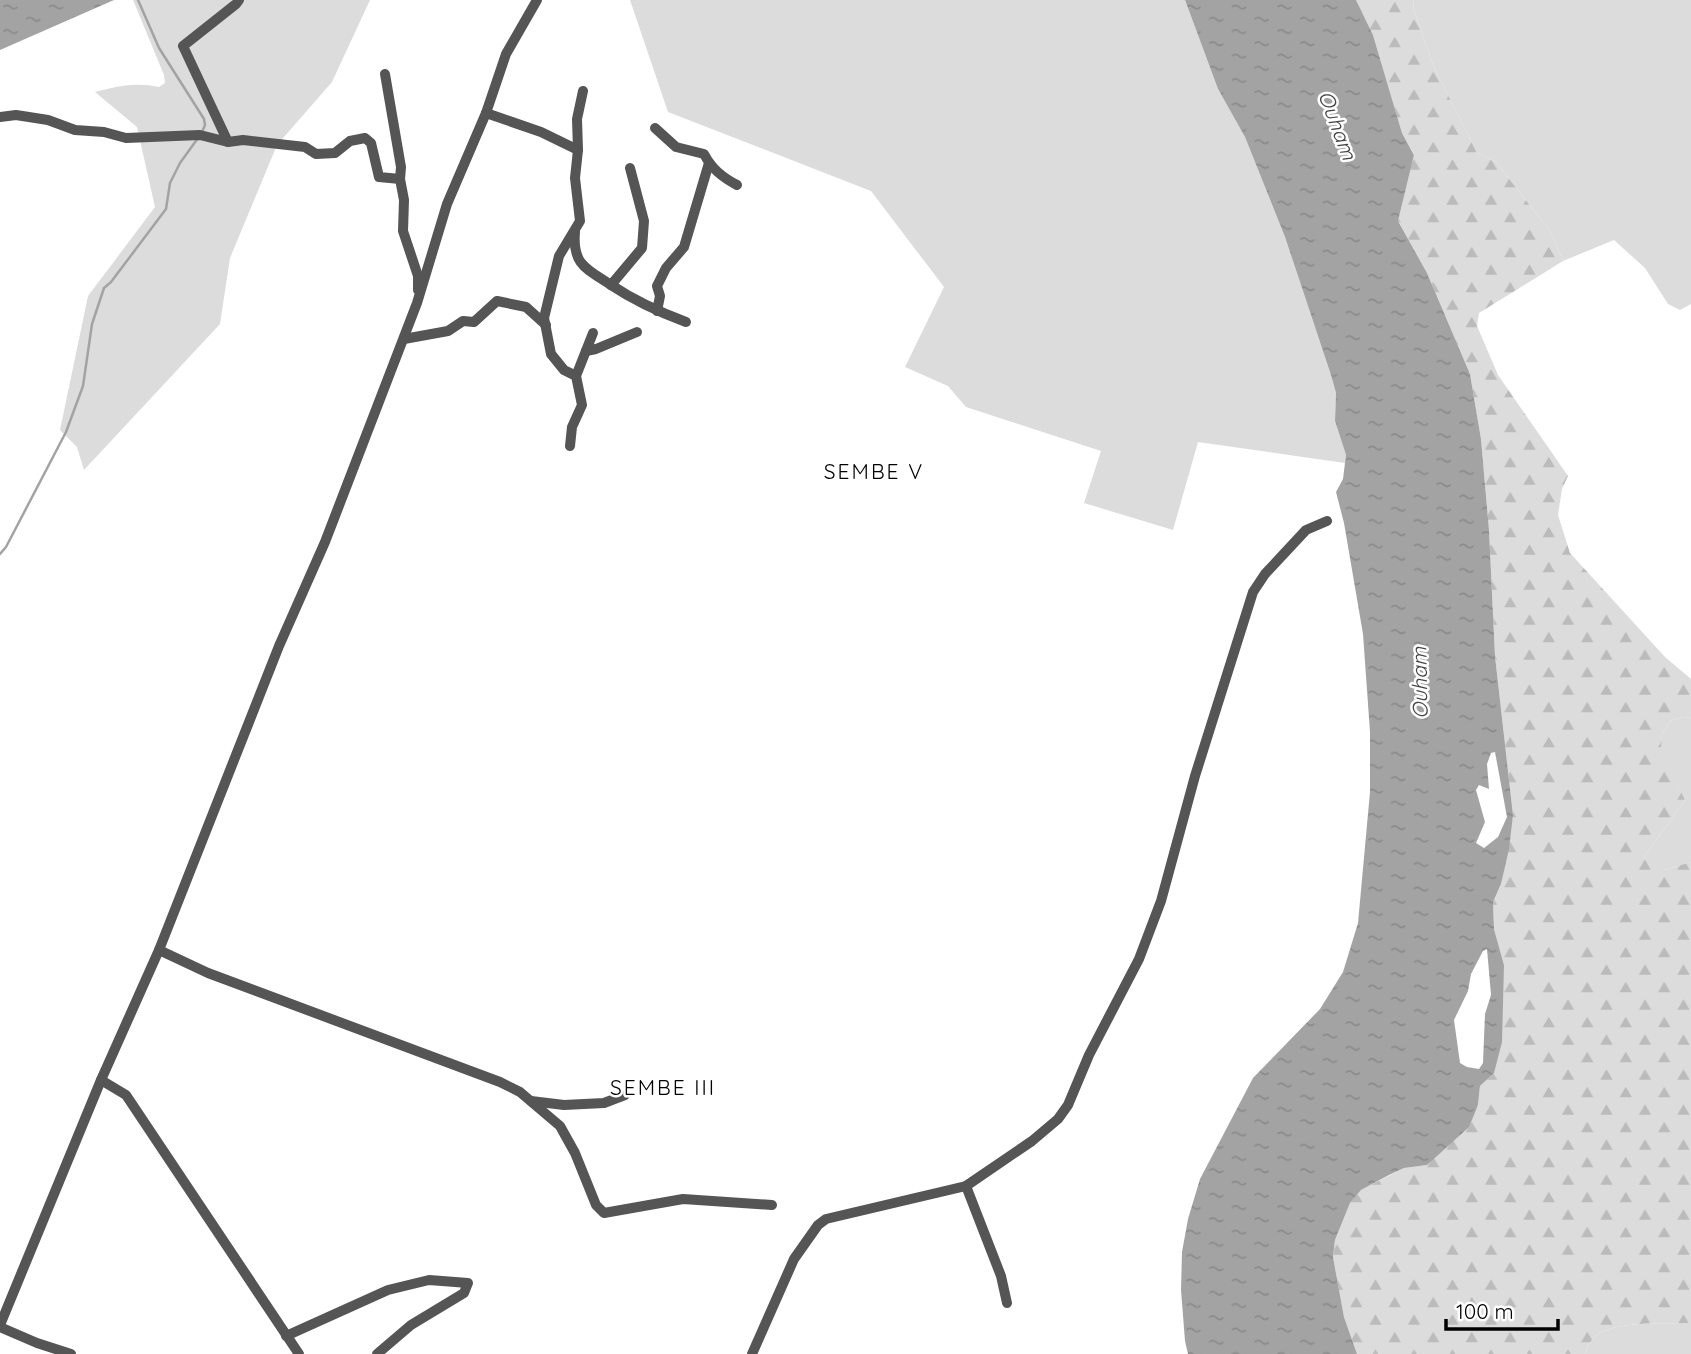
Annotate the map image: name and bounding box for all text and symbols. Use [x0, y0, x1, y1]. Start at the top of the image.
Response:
water label: Ouham [1313, 87, 1363, 164]
district label: SEMBE V [824, 458, 924, 484]
water label: Ouham [1405, 646, 1433, 719]
district label: SEMBE III [610, 1074, 716, 1100]
scale bar [1446, 1288, 1558, 1332]
text: 100 m [1456, 1298, 1514, 1324]

